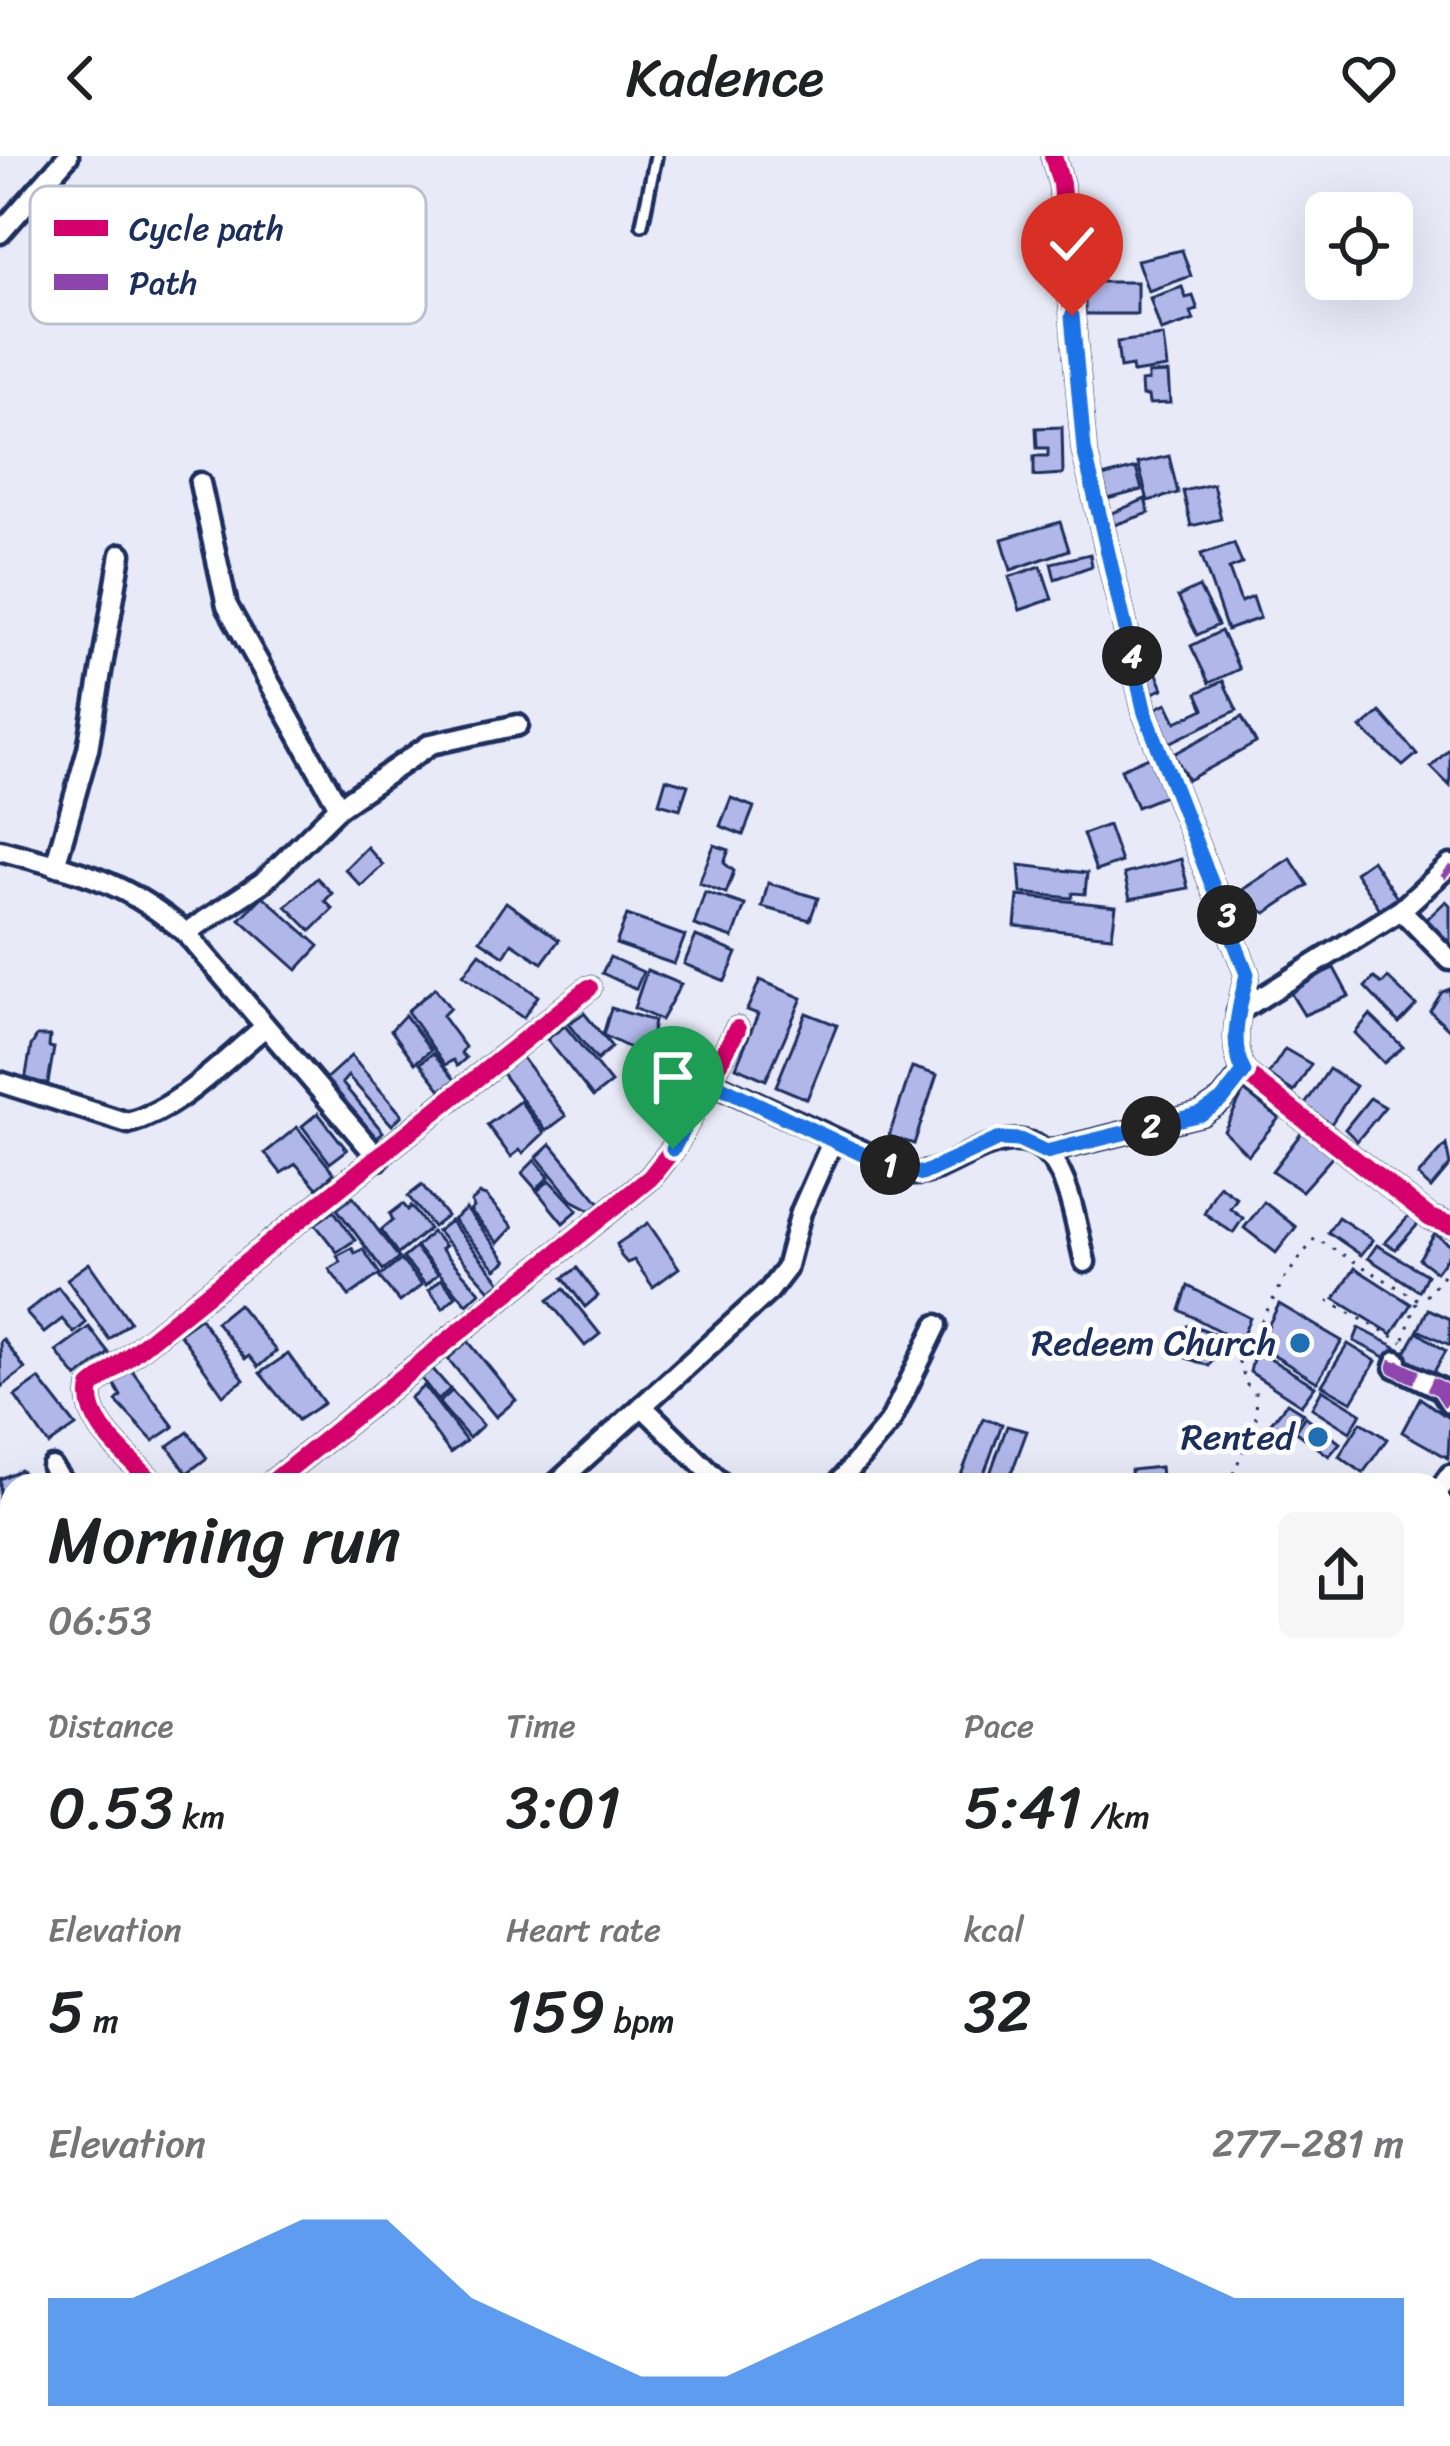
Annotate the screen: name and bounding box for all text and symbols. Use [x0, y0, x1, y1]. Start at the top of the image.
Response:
text: Kadence [626, 30, 824, 126]
icon: back [48, 45, 114, 111]
icon: heart [1336, 45, 1402, 111]
legend [30, 186, 426, 324]
map controls [1305, 192, 1413, 300]
button: locate [1305, 192, 1413, 300]
pin [1021, 193, 1123, 316]
text: Cycle path [129, 200, 284, 258]
icon: check [1039, 211, 1105, 277]
text: Path [129, 254, 197, 312]
pin: 4 [1102, 626, 1162, 686]
text: 4 [1122, 627, 1142, 685]
pin: 3 [1197, 885, 1257, 945]
text: 3 [1218, 886, 1236, 944]
pin [622, 1026, 724, 1149]
icon: arrive [640, 1044, 706, 1110]
pin: 2 [1121, 1096, 1181, 1156]
text: 2 [1141, 1097, 1161, 1155]
pin: 1 [860, 1135, 920, 1195]
text: 1 [883, 1136, 897, 1194]
place label: Redeem Church [1032, 1311, 1276, 1375]
marker: Redeem Church [1287, 1330, 1313, 1356]
place label: Rented [1181, 1405, 1296, 1469]
marker: Rented [1305, 1424, 1331, 1450]
text: Morning run [48, 1482, 401, 1599]
button: share [1278, 1512, 1404, 1638]
text: 06:53 [48, 1586, 152, 1655]
text: Distance [48, 1697, 173, 1755]
text: Time [506, 1697, 576, 1755]
text: Pace [964, 1697, 1034, 1755]
text: 0.53 [48, 1755, 174, 1861]
text: 3:01 [506, 1755, 621, 1861]
text: 5:41 [964, 1755, 1082, 1861]
text: km [174, 1788, 225, 1846]
text: /km [1082, 1788, 1150, 1846]
text: Elevation [48, 1901, 182, 1959]
text: Heart rate [506, 1901, 661, 1959]
text: kcal [964, 1901, 1024, 1959]
text: 5 [48, 1959, 85, 2065]
text: 159 [506, 1959, 605, 2065]
text: 32 [964, 1959, 1032, 2065]
text: m [85, 1992, 119, 2050]
text: bpm [605, 1992, 675, 2050]
text: Elevation [48, 2109, 206, 2178]
text: 277–281 m [1212, 2109, 1404, 2178]

